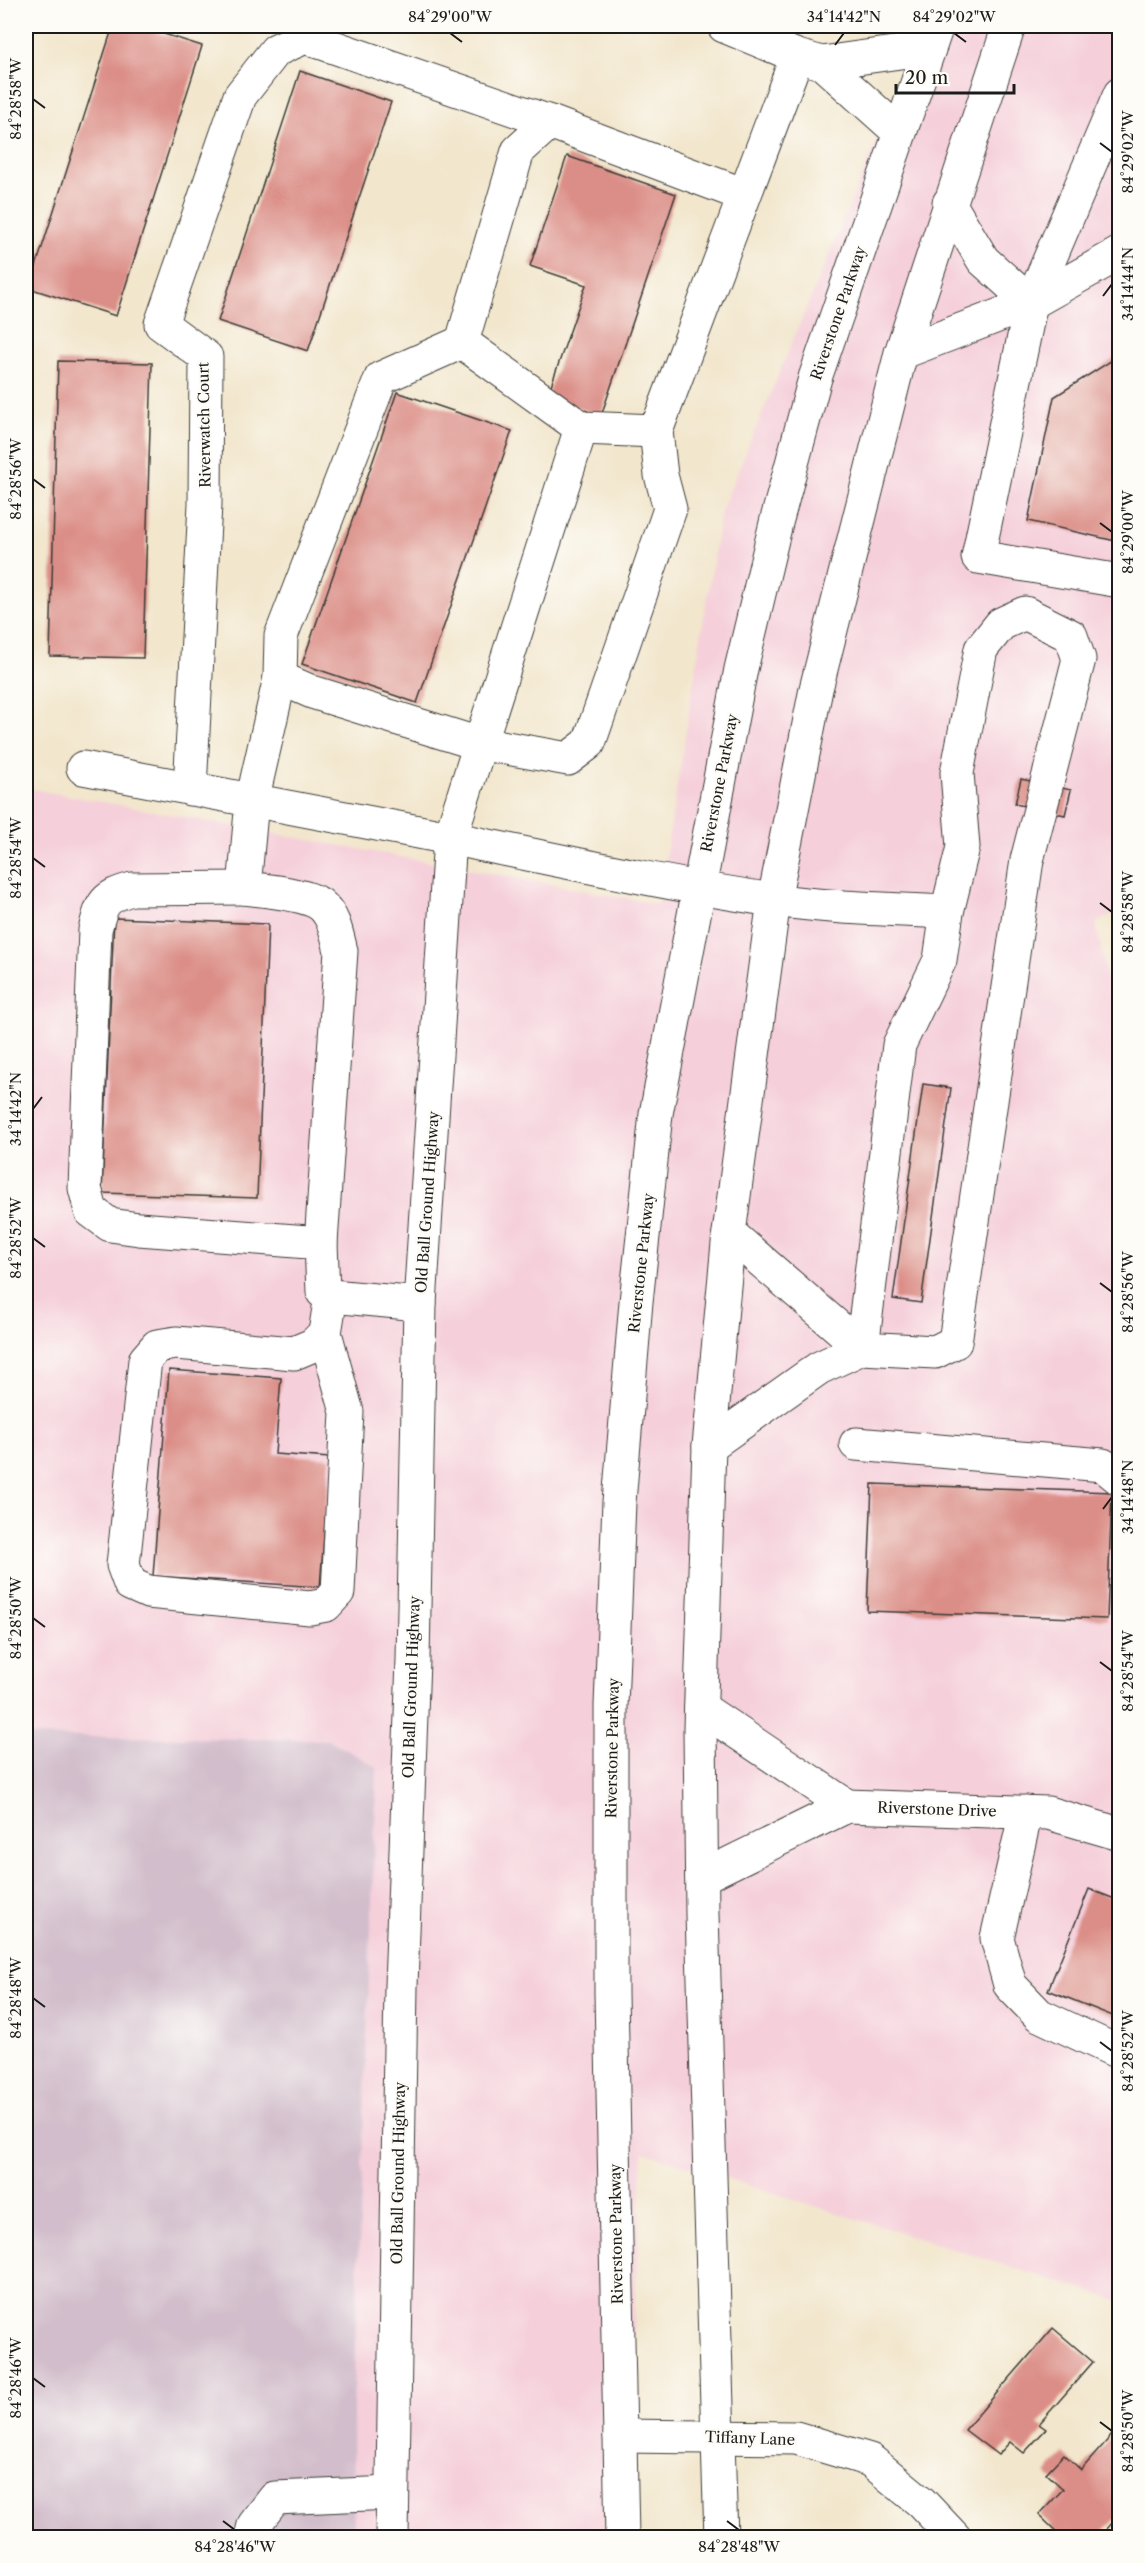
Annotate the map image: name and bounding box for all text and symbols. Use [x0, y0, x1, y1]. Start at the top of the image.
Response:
text: 84°29'00"W [408, 7, 493, 26]
text: 34°14'42"N [807, 7, 881, 26]
text: 84°29'02"W [912, 7, 996, 26]
text: 84°28'58"W [6, 57, 25, 140]
scale bar [896, 57, 1014, 95]
text: 20 m [905, 67, 949, 89]
text: 84°29'02"W [1118, 110, 1137, 194]
street label: Riverstone Parkway [806, 243, 870, 383]
text: 34°14'44"N [1118, 247, 1137, 321]
street label: Riverwatch Court [193, 361, 215, 488]
text: 84°28'56"W [6, 438, 25, 520]
text: 84°29'00"W [1118, 489, 1137, 574]
street label: Riverstone Parkway [696, 712, 742, 854]
text: 84°28'54"W [6, 817, 25, 899]
text: 84°28'58"W [1118, 870, 1137, 953]
text: 34°14'42"N [6, 1072, 25, 1146]
street label: Old Ball Ground Highway [411, 1110, 443, 1294]
street label: Riverstone Parkway [624, 1191, 658, 1334]
text: 84°28'52"W [6, 1196, 25, 1279]
text: 84°28'56"W [1118, 1251, 1137, 1333]
text: 34°14'48"N [1118, 1460, 1137, 1534]
text: 84°28'50"W [6, 1576, 25, 1659]
street label: Old Ball Ground Highway [398, 1595, 424, 1779]
text: 84°28'54"W [1118, 1630, 1137, 1712]
street label: Riverstone Parkway [601, 1677, 623, 1818]
street label: Riverstone Drive [877, 1797, 997, 1821]
text: 84°28'48"W [6, 1956, 25, 2039]
text: 84°28'52"W [1118, 2009, 1137, 2092]
street label: Old Ball Ground Highway [387, 2081, 409, 2264]
street label: Riverstone Parkway [605, 2163, 627, 2304]
text: 84°28'46"W [6, 2337, 25, 2419]
text: 84°28'50"W [1118, 2389, 1137, 2472]
street label: Tiffany Lane [705, 2427, 795, 2449]
text: 84°28'46"W [194, 2537, 276, 2556]
text: 84°28'48"W [698, 2537, 781, 2556]

